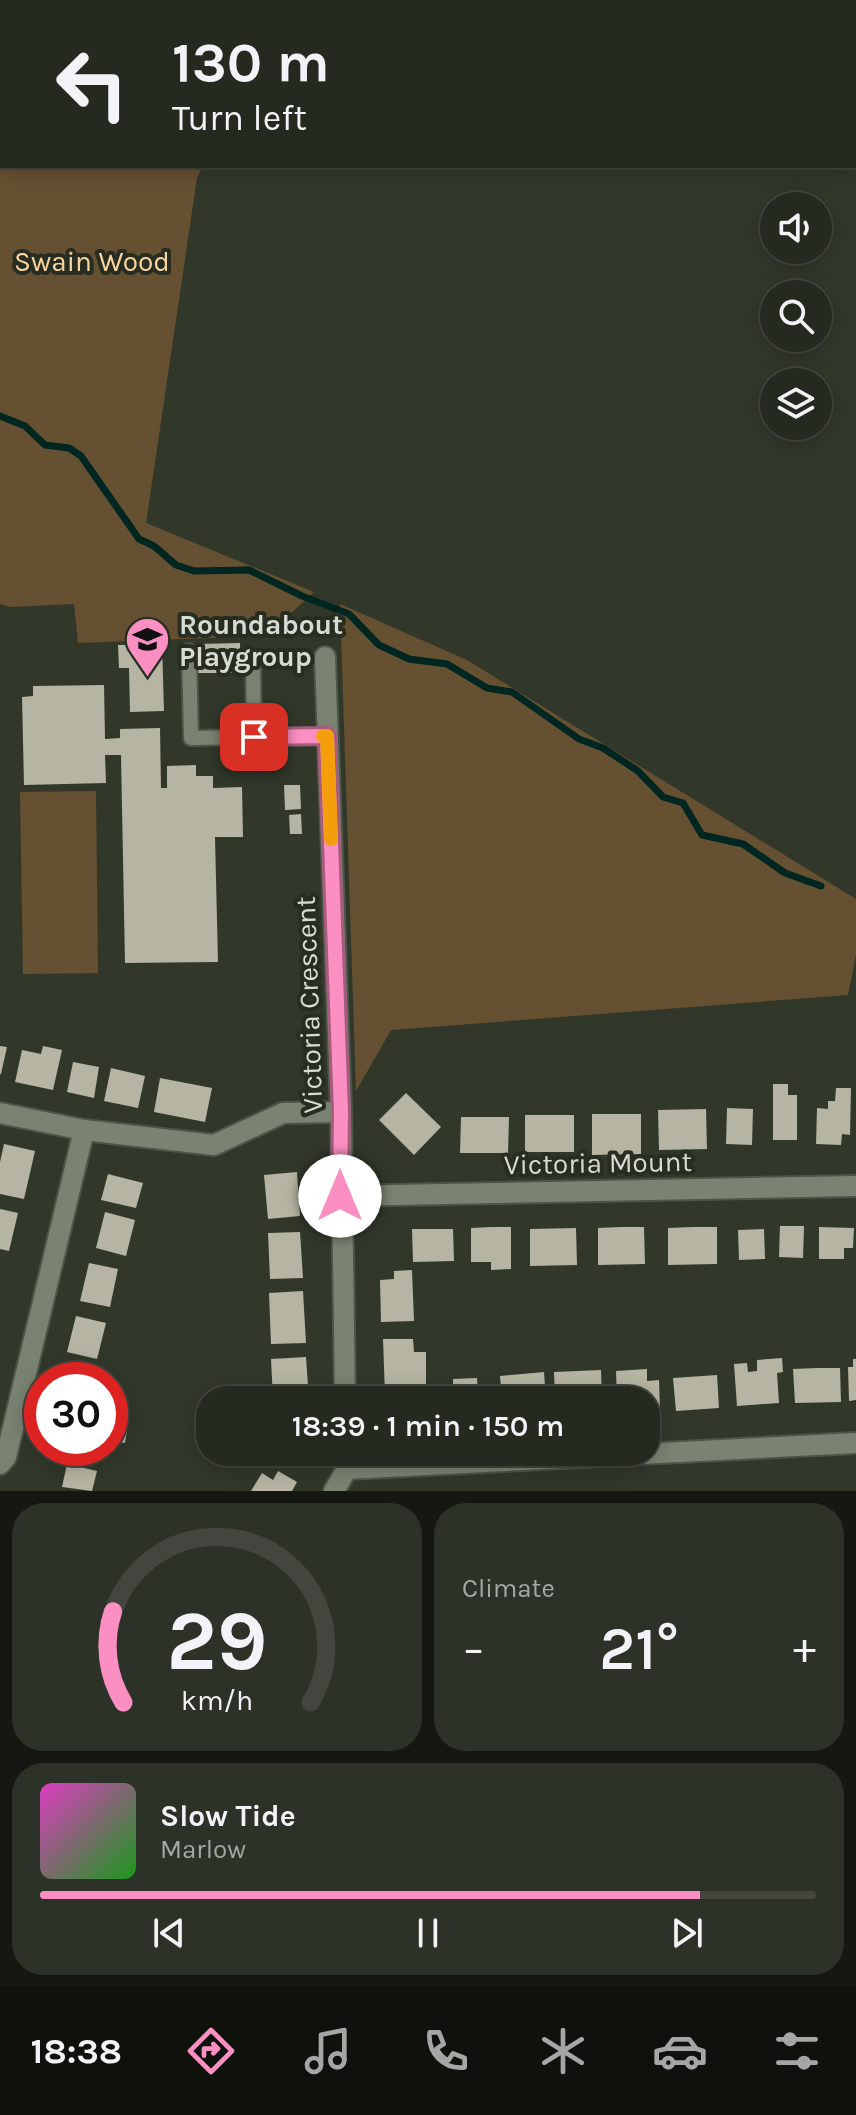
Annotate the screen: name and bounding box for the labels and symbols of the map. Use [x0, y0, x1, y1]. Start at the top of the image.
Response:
park label: Swain Wood [14, 245, 170, 278]
place label: Roundabout Playgroup [179, 608, 343, 673]
school or university icon: Roundabout Playgroup [124, 616, 172, 679]
pin [220, 703, 288, 771]
street label: Victoria Crescent [289, 896, 329, 1114]
street label: Victoria Mount [504, 1145, 692, 1181]
position arrow [298, 1154, 382, 1238]
speed limit sign: 30 [24, 1362, 128, 1466]

